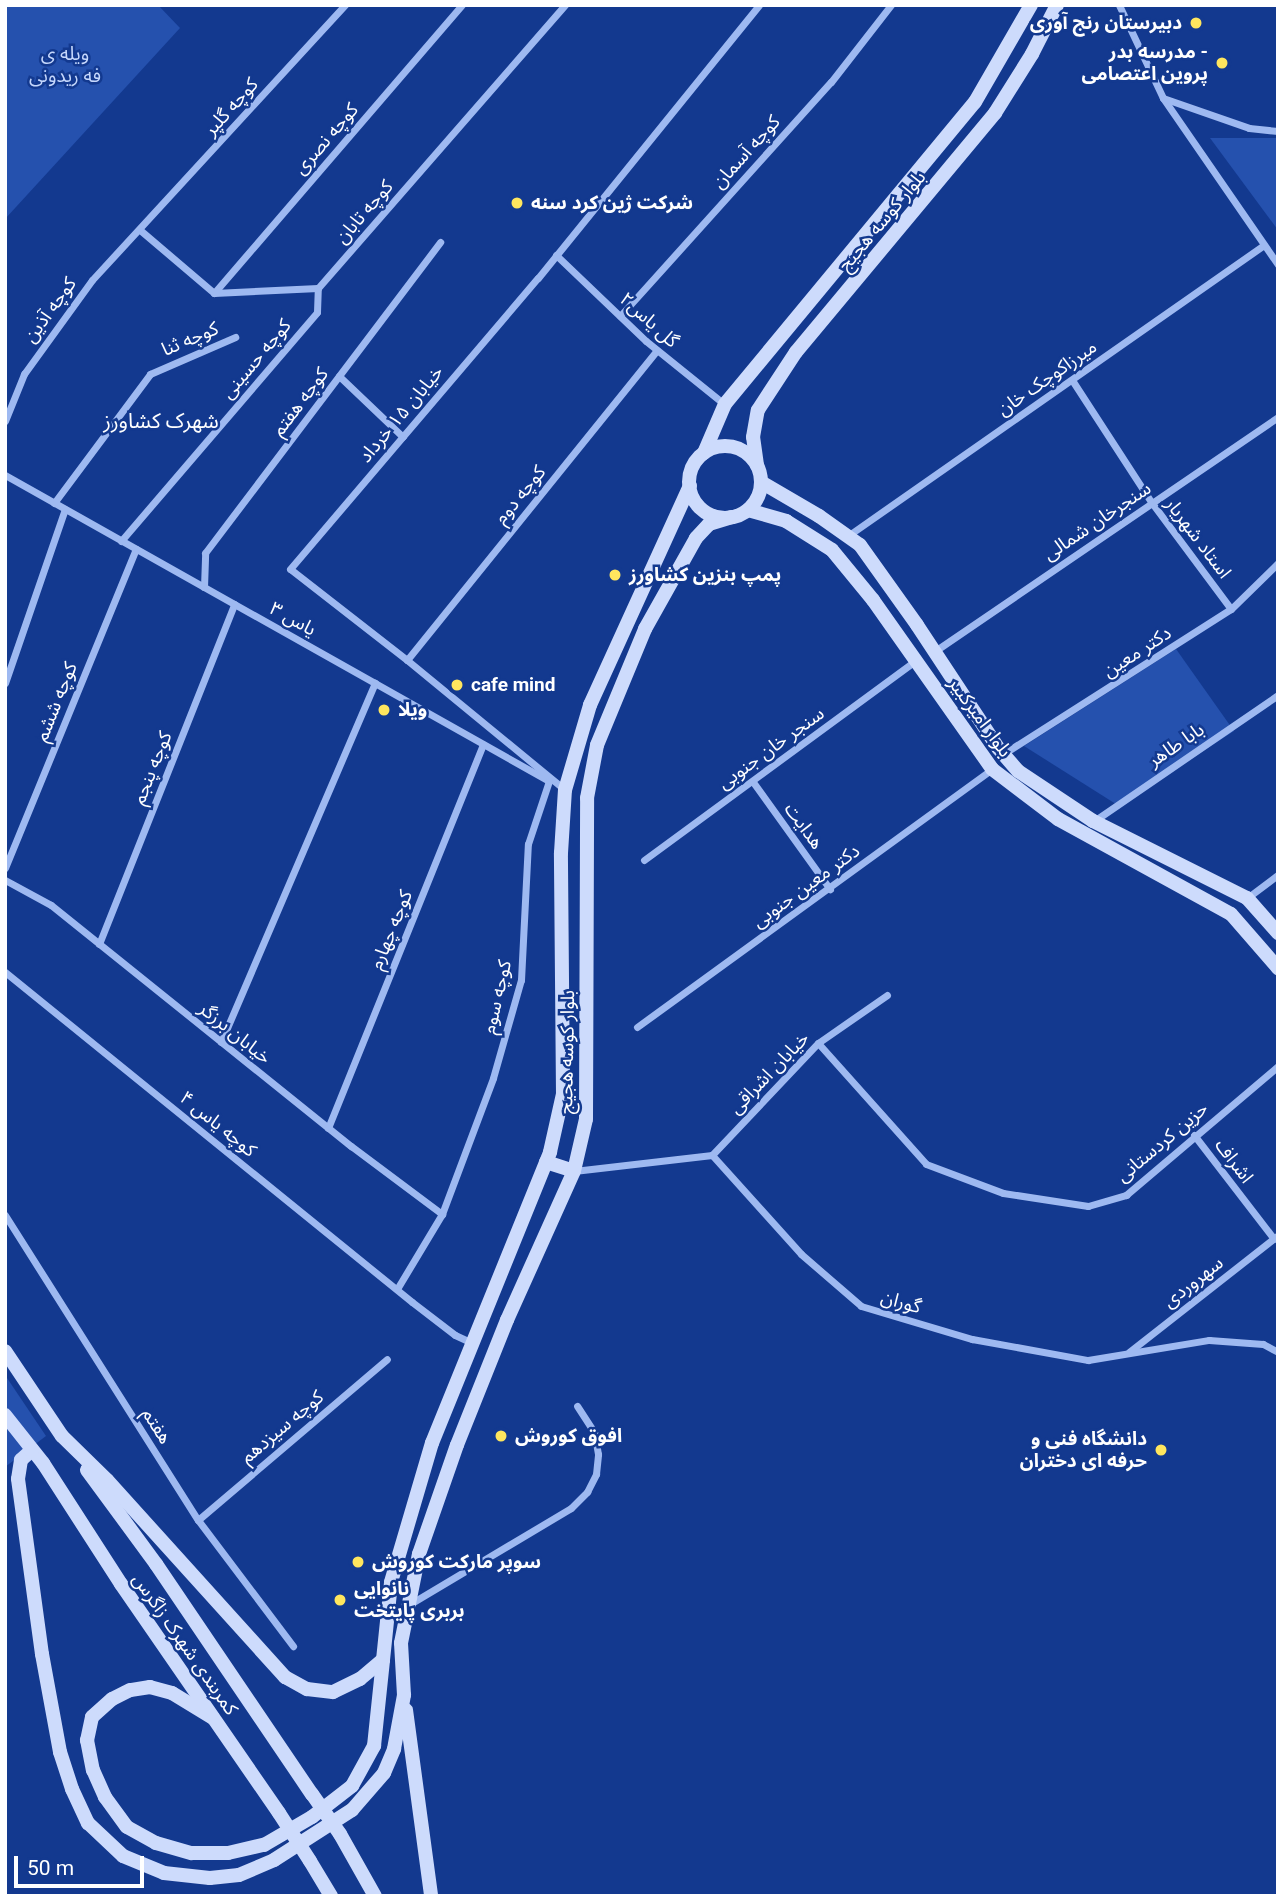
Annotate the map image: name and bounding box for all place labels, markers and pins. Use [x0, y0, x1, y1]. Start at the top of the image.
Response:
place label: دبیرستان رنج آوری [1030, 12, 1182, 34]
marker: دبیرستان رنج آوری [1188, 15, 1204, 31]
place label: مدرسه بدر - پروین اعتصامی [1081, 41, 1208, 85]
marker: مدرسه بدر - پروین اعتصامی [1214, 55, 1230, 71]
place label: شرکت ژین کرد سنه [531, 192, 693, 214]
marker: شرکت ژین کرد سنه [509, 195, 525, 211]
place label: پمپ بنزین کشاورز [629, 564, 781, 586]
marker: پمپ بنزین کشاورز [607, 567, 623, 583]
place label: cafe mind [471, 674, 555, 696]
marker: cafe mind [449, 677, 465, 693]
place label: ویلا [398, 699, 427, 721]
marker: ویلا [376, 702, 392, 718]
place label: افوق کوروش [515, 1425, 622, 1447]
marker: افوق کوروش [493, 1428, 509, 1444]
place label: دانشگاه فنی و حرفه ای دختران [1020, 1428, 1147, 1472]
marker: دانشگاه فنی و حرفه ای دختران [1153, 1442, 1169, 1458]
place label: سوپر مارکت کوروش [372, 1551, 541, 1573]
marker: سوپر مارکت کوروش [350, 1554, 366, 1570]
place label: نانوایی بربری پایتخت [354, 1578, 464, 1622]
marker: نانوایی بربری پایتخت [332, 1592, 348, 1608]

